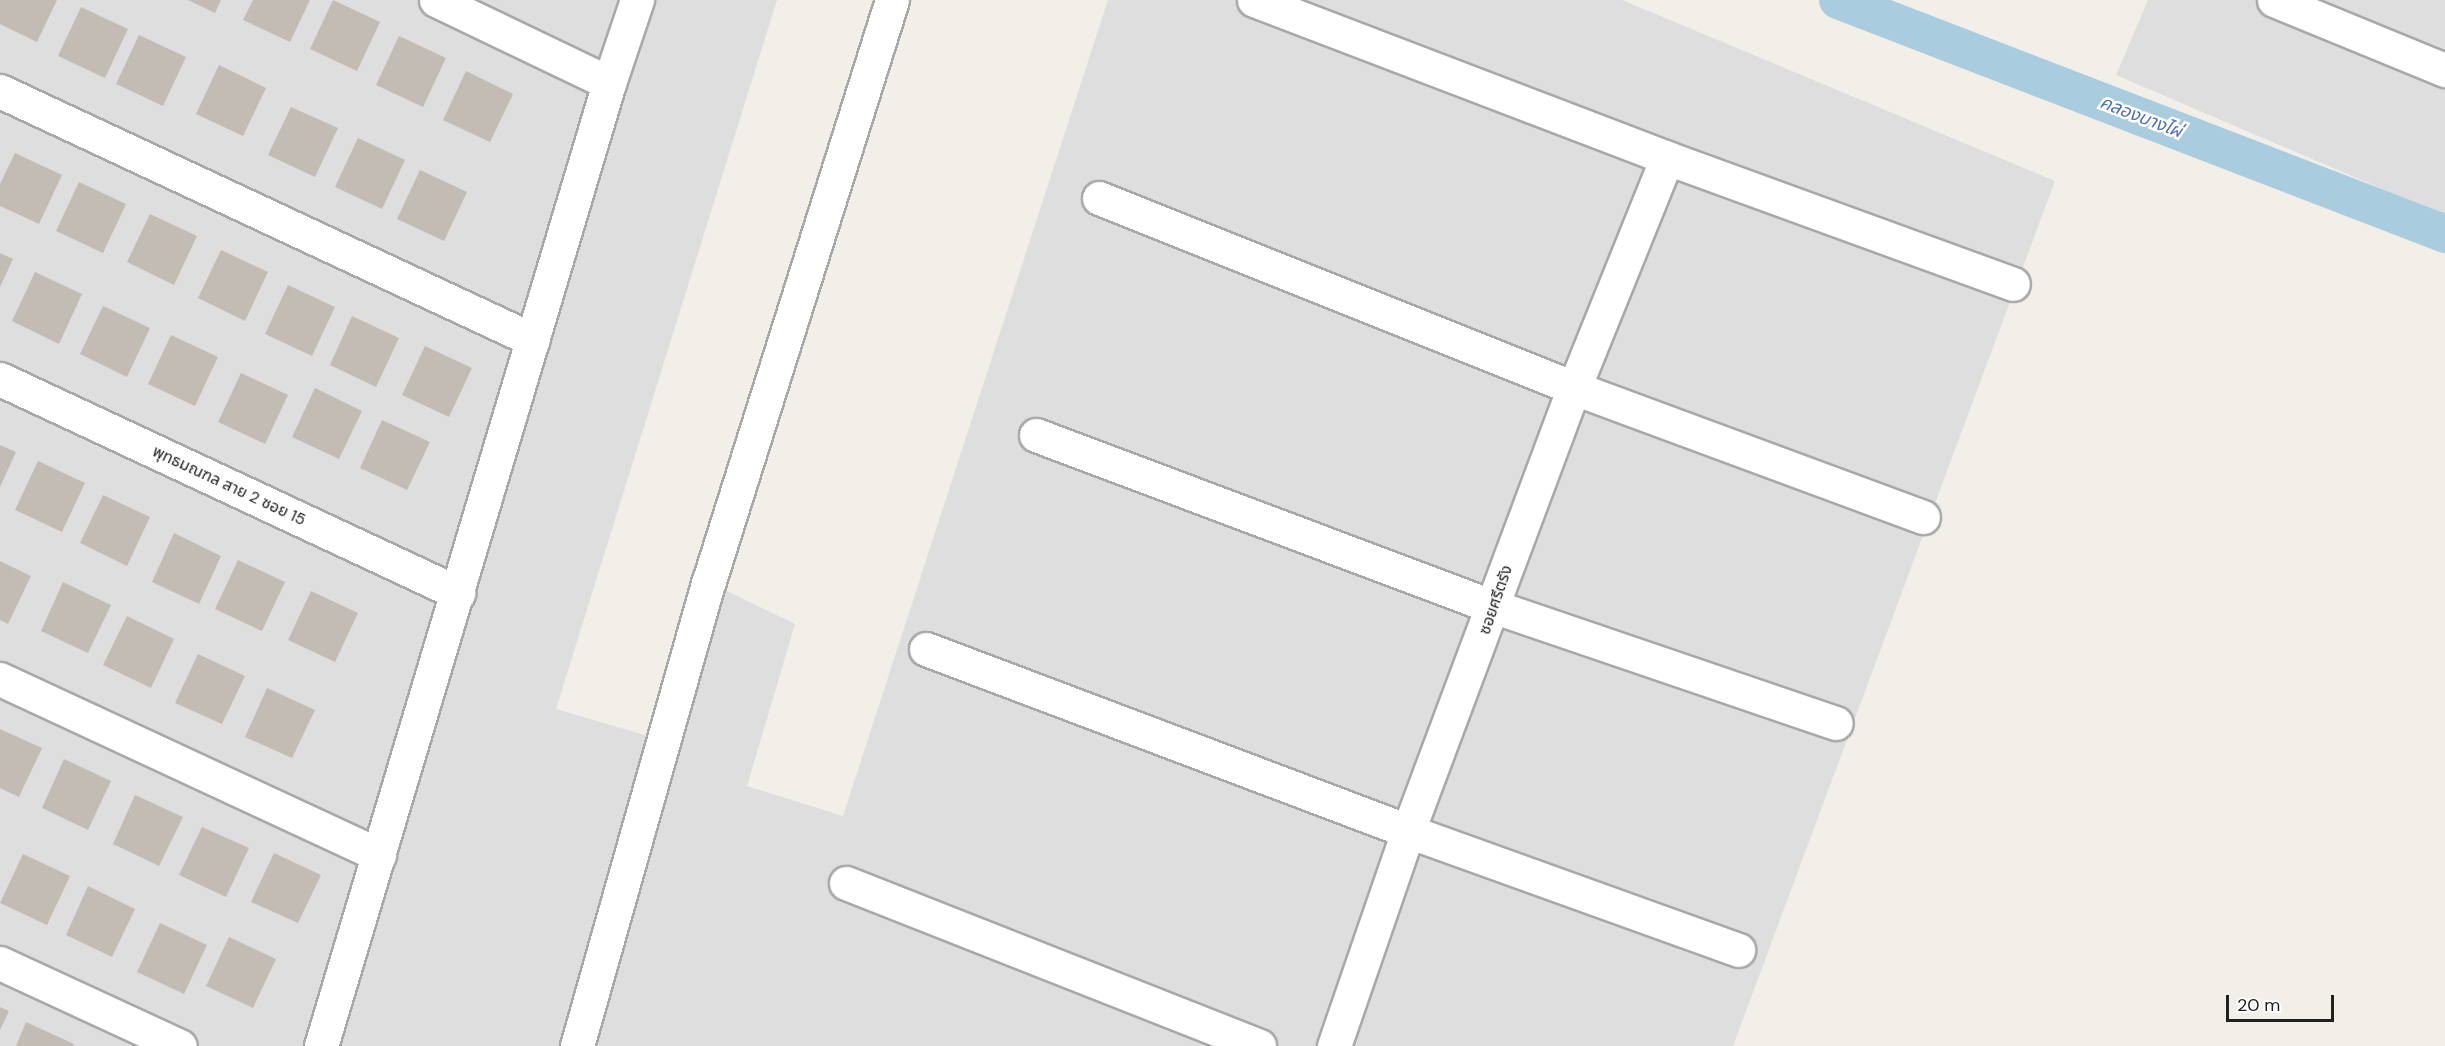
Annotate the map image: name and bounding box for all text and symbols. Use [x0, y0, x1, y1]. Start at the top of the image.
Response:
water label: คลองบางไผ่ [2097, 91, 2185, 143]
street label: พุทธมณฑล สาย 2 ซอย 15 [149, 442, 309, 530]
street label: ซอยศรีตรัง [1475, 563, 1517, 637]
scale bar [2229, 983, 2337, 1021]
text: 20 m [2237, 993, 2280, 1017]

